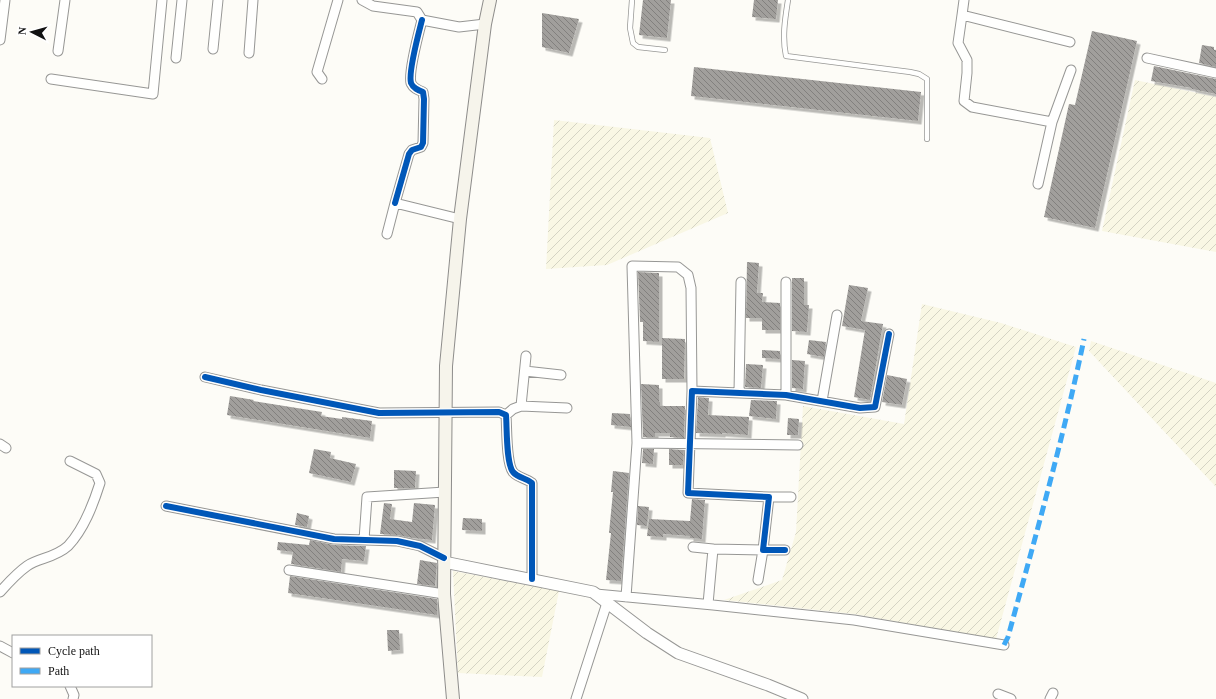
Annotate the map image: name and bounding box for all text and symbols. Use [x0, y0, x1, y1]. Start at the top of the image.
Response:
north arrow [12, 12, 52, 52]
text: N [16, 26, 28, 36]
legend [12, 635, 152, 687]
text: Cycle path [48, 644, 100, 658]
text: Path [48, 664, 69, 678]

